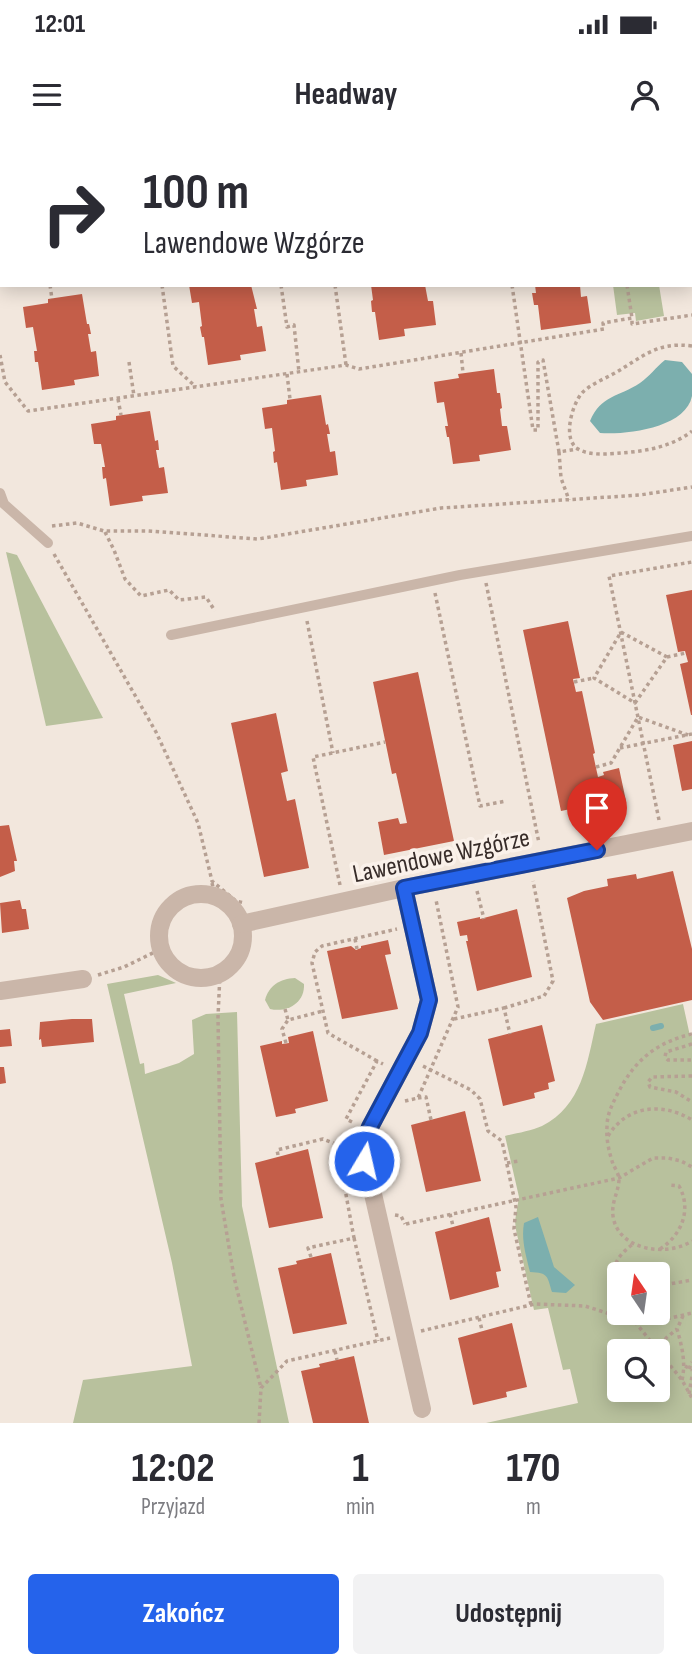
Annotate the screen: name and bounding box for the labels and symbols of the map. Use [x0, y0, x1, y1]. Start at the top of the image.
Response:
pin [567, 778, 627, 850]
street label: Lawendowe Wzgórze [350, 823, 533, 890]
position arrow [327, 1124, 401, 1198]
north arrow [607, 1262, 670, 1325]

